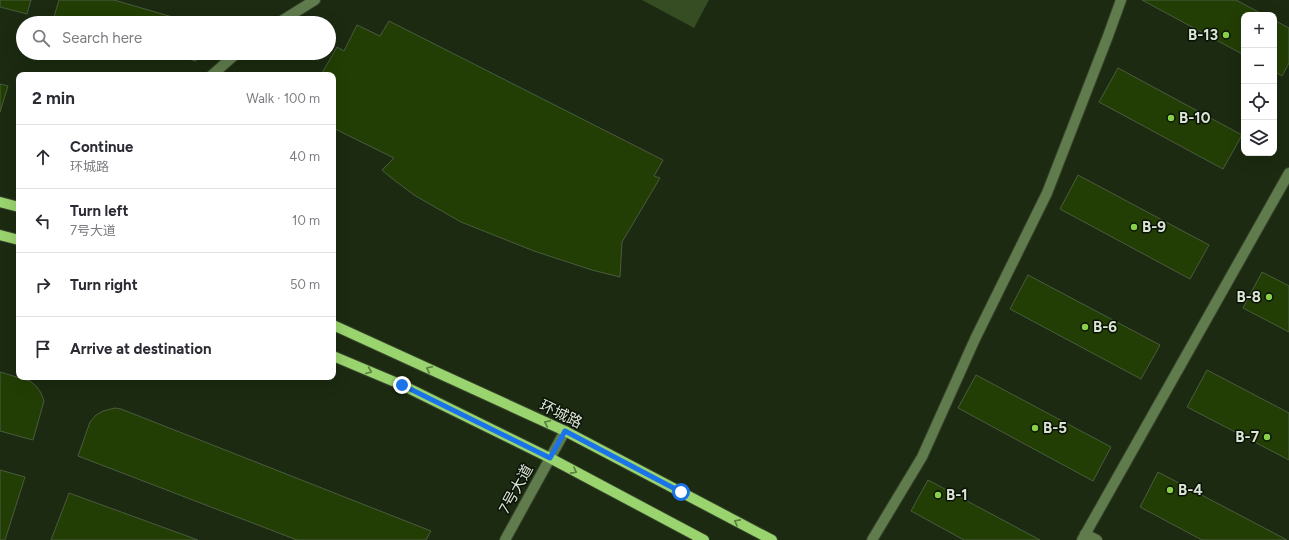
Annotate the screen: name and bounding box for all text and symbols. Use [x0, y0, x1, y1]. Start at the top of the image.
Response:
map controls [1241, 12, 1277, 156]
button: + [1241, 12, 1277, 48]
search box [16, 16, 336, 60]
place label: B-13 [1188, 26, 1218, 44]
icon: search [30, 27, 52, 49]
text: Search here [62, 29, 142, 47]
marker: B-13 [1221, 30, 1231, 40]
button: − [1241, 48, 1277, 84]
button: locate [1241, 84, 1277, 120]
text: 2 min [32, 88, 75, 108]
text: Walk · 100 m [246, 91, 320, 106]
place label: B-10 [1179, 109, 1211, 127]
marker: B-10 [1166, 113, 1176, 123]
button: layers [1241, 120, 1277, 156]
text: Continue [70, 138, 133, 156]
icon: ahead [32, 146, 54, 168]
text: 40 m [289, 149, 320, 164]
text: 环城路 [70, 159, 109, 174]
text: Turn left [70, 202, 128, 220]
icon: left [32, 210, 54, 232]
text: 10 m [292, 213, 320, 228]
place label: B-9 [1142, 218, 1166, 236]
marker: B-9 [1129, 222, 1139, 232]
text: 7号大道 [70, 223, 116, 238]
icon: right [32, 274, 54, 296]
text: Turn right [70, 276, 138, 294]
text: 50 m [290, 277, 320, 292]
place label: B-8 [1237, 288, 1261, 306]
marker: B-8 [1264, 292, 1274, 302]
place label: B-6 [1093, 318, 1117, 336]
marker: B-6 [1080, 322, 1090, 332]
icon: arrive [32, 338, 54, 360]
text: Arrive at destination [70, 340, 211, 358]
one-way arrow [364, 366, 372, 374]
one-way arrow [426, 366, 433, 374]
route end [393, 376, 411, 394]
street label: 环城路 [537, 396, 585, 432]
place label: B-5 [1043, 419, 1067, 437]
one-way arrow [544, 420, 552, 428]
marker: B-5 [1030, 423, 1040, 433]
place label: B-7 [1235, 428, 1259, 446]
marker: B-7 [1262, 432, 1272, 442]
street label: 7号大道 [495, 461, 537, 517]
one-way arrow [569, 466, 577, 474]
place label: B-4 [1178, 481, 1203, 499]
route start [672, 483, 690, 501]
marker: B-4 [1165, 485, 1175, 495]
place label: B-1 [946, 486, 968, 504]
marker: B-1 [933, 490, 943, 500]
one-way arrow [734, 519, 742, 526]

